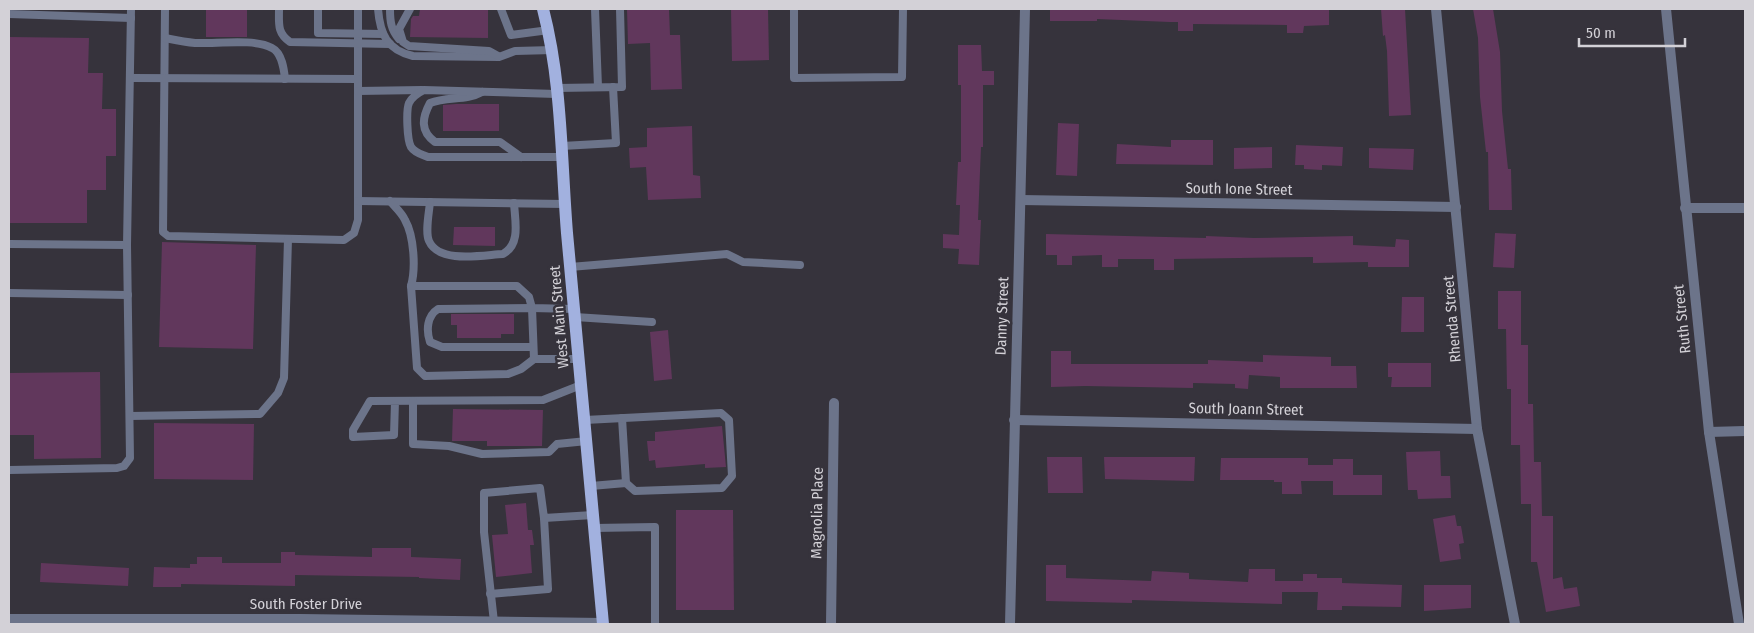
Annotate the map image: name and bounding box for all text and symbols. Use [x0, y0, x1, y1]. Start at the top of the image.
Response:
scale bar [1579, 15, 1685, 47]
text: 50 m [1586, 24, 1616, 42]
street label: South Ione Street [1185, 179, 1293, 199]
street label: West Main Street [546, 265, 572, 369]
street label: Rhenda Street [1439, 275, 1465, 363]
street label: Danny Street [992, 276, 1012, 356]
street label: Ruth Street [1669, 284, 1695, 354]
street label: South Joann Street [1188, 399, 1304, 419]
street label: Magnolia Place [807, 467, 827, 559]
street label: South Foster Drive [250, 595, 362, 613]

